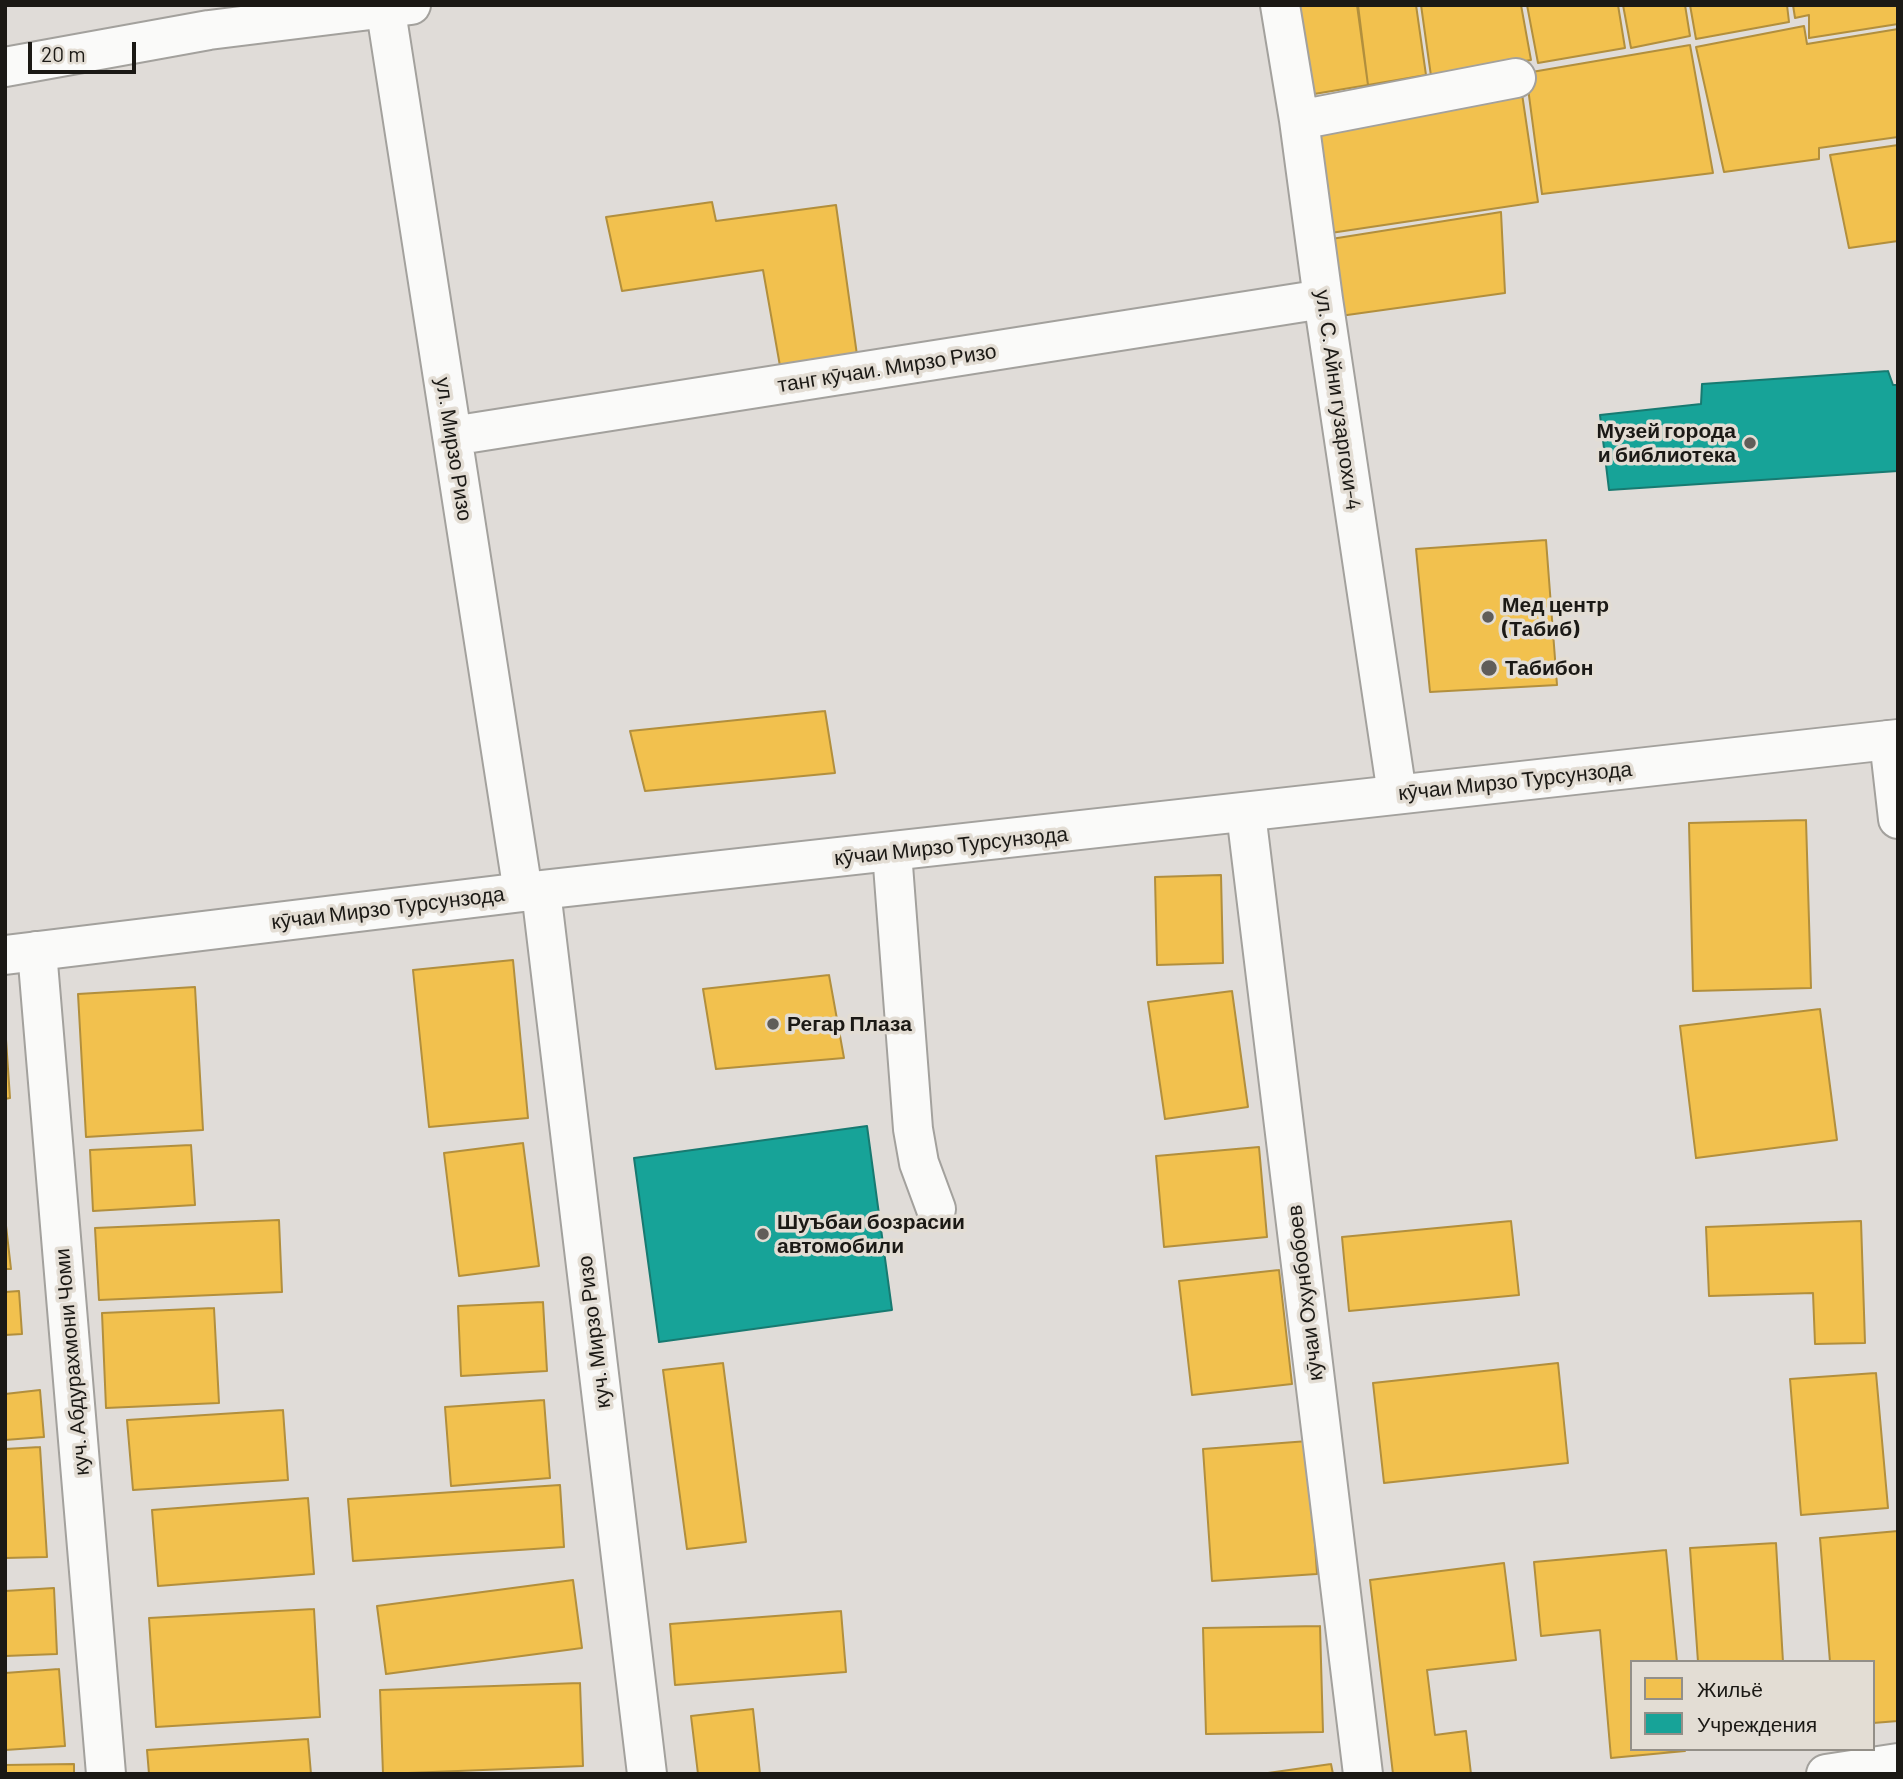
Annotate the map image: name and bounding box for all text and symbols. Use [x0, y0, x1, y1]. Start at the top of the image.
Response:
scale bar [32, 28, 140, 72]
text: 20 m [41, 41, 86, 66]
street label: ул. С. Айни гузаргохи-4 [1310, 288, 1366, 512]
street label: танг кӯчаи. Мирзо Ризо [776, 338, 998, 398]
street label: ул. Мирзо Ризо [430, 375, 478, 523]
place label: Музей города и библиотека [1596, 418, 1736, 468]
marker: Музей города и библиотека [1742, 435, 1758, 451]
place label: Мед центр (Табиб) [1502, 592, 1609, 642]
marker: Мед центр (Табиб) [1480, 609, 1496, 625]
place label: Табибон [1505, 655, 1593, 681]
marker: Табибон [1479, 658, 1499, 678]
street label: кӯчаи Мирзо Турсунзода [1397, 756, 1633, 806]
street label: кӯчаи Мирзо Турсунзода [833, 821, 1069, 871]
street label: кӯчаи Мирзо Турсунзода [270, 881, 506, 935]
place label: Регар Плаза [787, 1011, 912, 1037]
marker: Регар Плаза [765, 1016, 781, 1032]
street label: кӯчаи Охунбобоев [1282, 1204, 1328, 1382]
place label: Шуъбаи бозрасии автомобили [777, 1209, 965, 1259]
marker: Шуъбаи бозрасии автомобили [755, 1226, 771, 1242]
street label: куч. Абдурахмони Чоми [50, 1247, 94, 1477]
street label: куч. Мирзо Ризо [572, 1254, 616, 1410]
legend [1630, 1660, 1875, 1751]
text: Жильё [1697, 1676, 1763, 1701]
text: Учреждения [1697, 1711, 1817, 1736]

